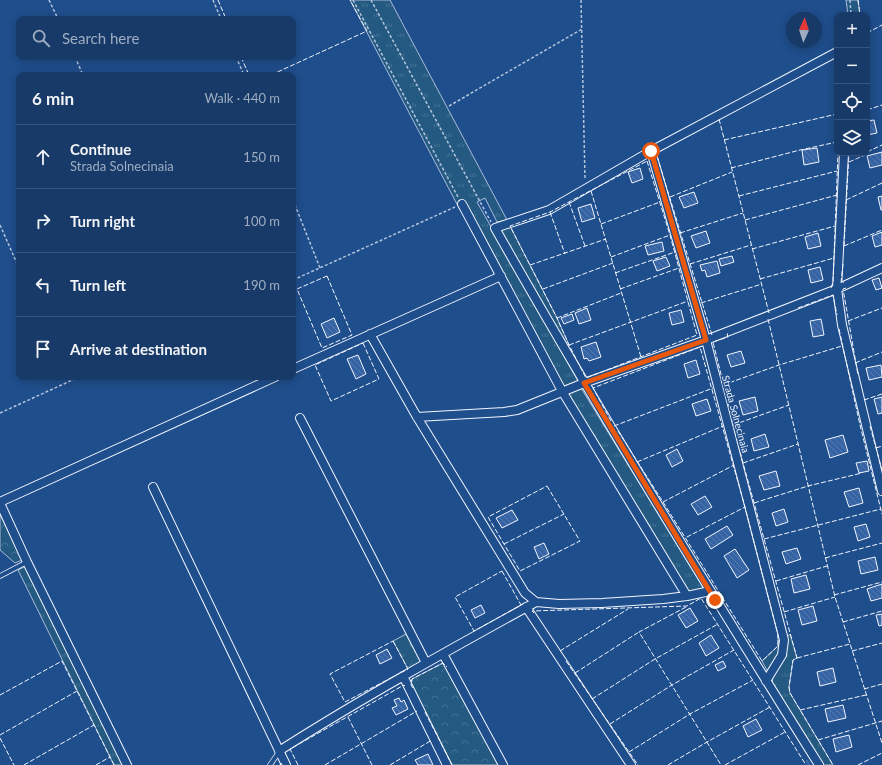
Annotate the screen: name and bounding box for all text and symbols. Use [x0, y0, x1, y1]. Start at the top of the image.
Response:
north arrow [786, 12, 822, 48]
map controls [834, 12, 870, 156]
button: + [834, 12, 870, 48]
search box [16, 16, 296, 60]
icon: search [30, 27, 52, 49]
text: Search here [62, 29, 139, 47]
button: − [834, 48, 870, 84]
button: locate [834, 84, 870, 120]
text: 6 min [32, 88, 74, 109]
text: Walk · 440 m [204, 90, 280, 106]
button: layers [834, 120, 870, 156]
text: Continue [70, 140, 131, 158]
route start [642, 142, 660, 160]
icon: ahead [32, 146, 54, 168]
text: 150 m [243, 149, 280, 165]
text: Strada Solnecinaia [70, 158, 174, 174]
icon: right [32, 210, 54, 232]
text: Turn right [70, 212, 135, 230]
text: 100 m [243, 213, 280, 229]
icon: left [32, 274, 54, 296]
text: Turn left [70, 276, 126, 294]
text: 190 m [243, 277, 280, 293]
icon: arrive [32, 338, 54, 360]
text: Arrive at destination [70, 340, 207, 358]
street label: Strada Solnecinaia [720, 374, 752, 454]
route end [706, 591, 724, 609]

